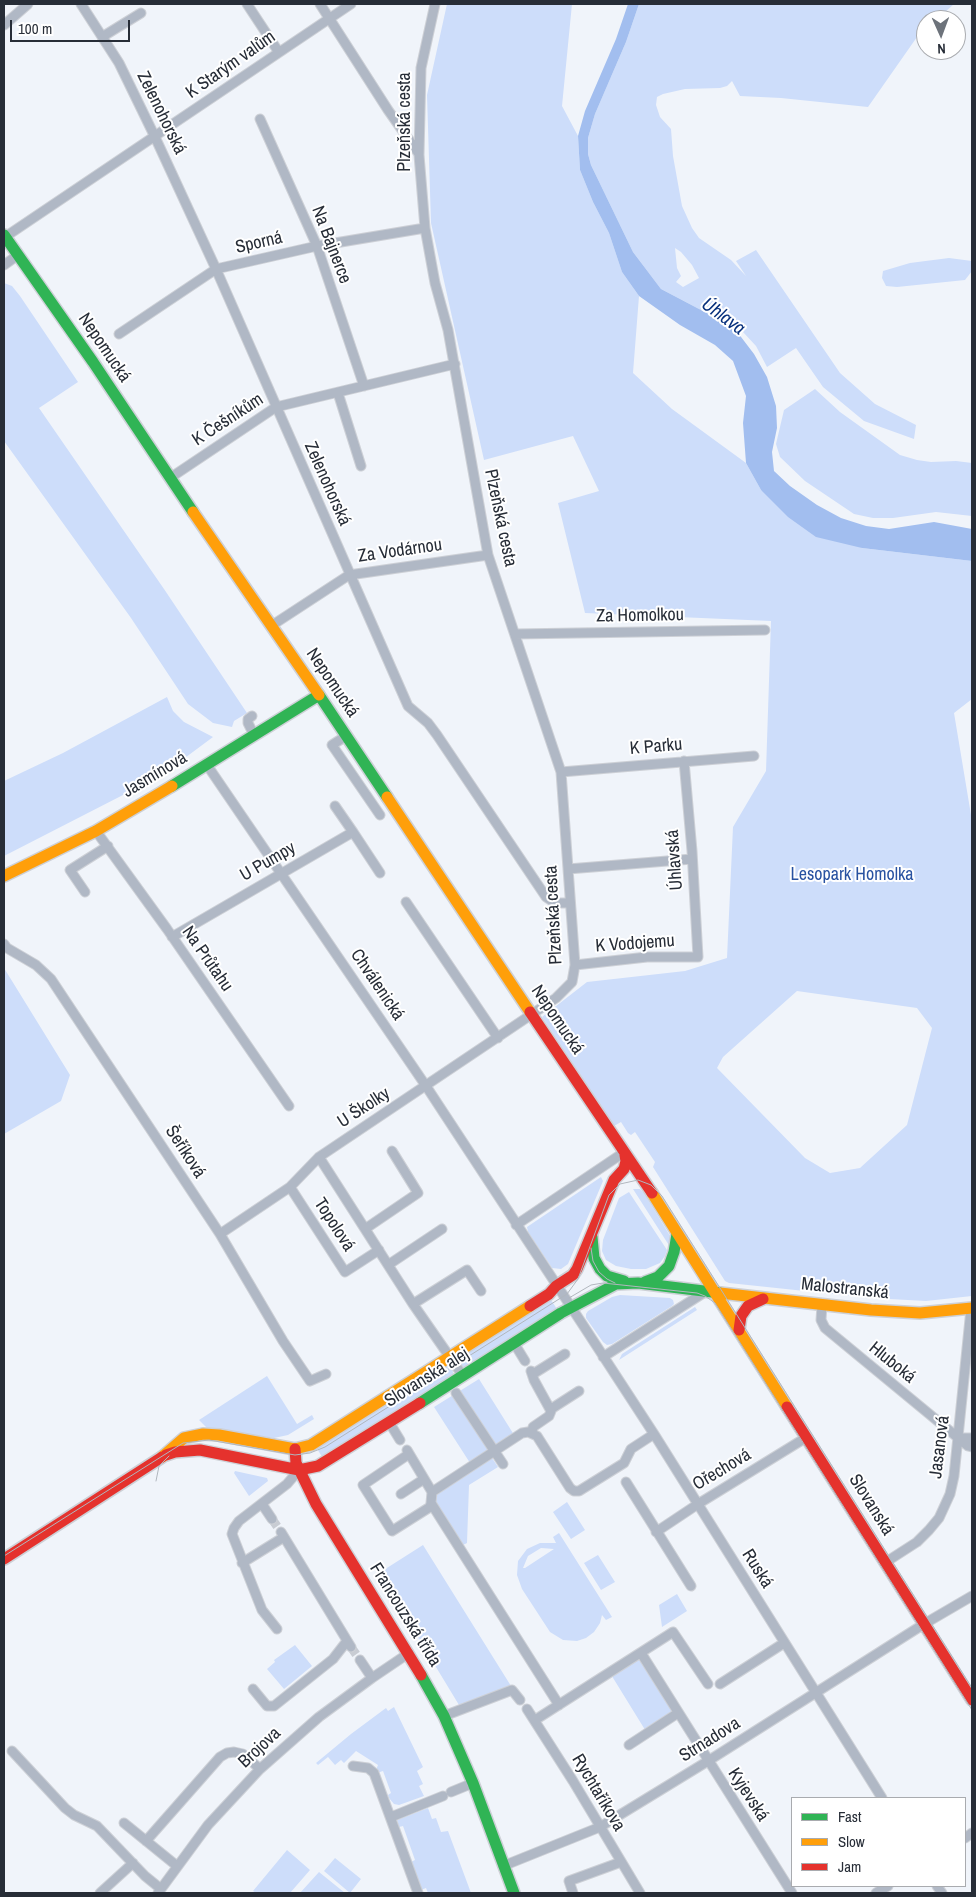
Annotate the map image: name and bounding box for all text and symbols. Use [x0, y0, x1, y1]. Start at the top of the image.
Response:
scale bar [12, 10, 132, 42]
north arrow [916, 10, 966, 60]
text: 100 m [18, 18, 52, 39]
street label: K Starým valům [182, 26, 280, 104]
text: N [937, 40, 946, 58]
street label: Zelenohorská [132, 68, 190, 158]
street label: Plzeňská cesta [394, 72, 416, 172]
street label: Na Bajnerce [306, 203, 356, 287]
street label: Sporná [233, 227, 285, 259]
water label: Úhlava [697, 294, 749, 340]
street label: Nepomucká [73, 309, 135, 387]
street label: K Češníkům [188, 389, 268, 451]
street label: Zelenohorská [299, 439, 355, 529]
street label: Plzeňská cesta [479, 467, 521, 569]
street label: Za Vodárnou [357, 534, 443, 568]
street label: Za Homolkou [596, 604, 684, 628]
street label: Nepomucká [301, 644, 363, 722]
street label: K Parku [629, 734, 683, 760]
street label: Jasmínová [119, 747, 191, 803]
street label: Úhlavská [662, 829, 688, 891]
street label: U Pumpy [236, 837, 300, 887]
park label: Lesopark Homolka [790, 864, 914, 886]
street label: Plzeňská cesta [541, 865, 567, 965]
street label: Na Průtahu [177, 922, 237, 996]
street label: K Vodojemu [595, 930, 675, 958]
street label: Chválenická [345, 945, 409, 1025]
street label: Nepomucká [526, 981, 588, 1059]
street label: U Školky [334, 1083, 394, 1133]
street label: Šeříková [160, 1122, 210, 1182]
street label: Topolová [309, 1194, 359, 1256]
street label: Malostranská [800, 1274, 890, 1304]
street label: Hluboká [864, 1338, 920, 1388]
street label: Slovanská alej [381, 1344, 473, 1412]
street label: Jasanová [925, 1414, 955, 1480]
street label: Ořechová [689, 1444, 755, 1496]
street label: Slovanská [844, 1470, 898, 1540]
street label: Ruská [737, 1546, 777, 1592]
street label: Francouzská třída [365, 1559, 445, 1671]
street label: Strnadova [676, 1713, 744, 1767]
street label: Brojova [234, 1723, 286, 1773]
street label: Rychtaříkova [567, 1751, 629, 1835]
street label: Kyjevská [723, 1764, 773, 1826]
legend [791, 1797, 966, 1887]
text: Fast [838, 1806, 861, 1827]
text: Slow [838, 1831, 865, 1852]
text: Jam [838, 1856, 861, 1877]

